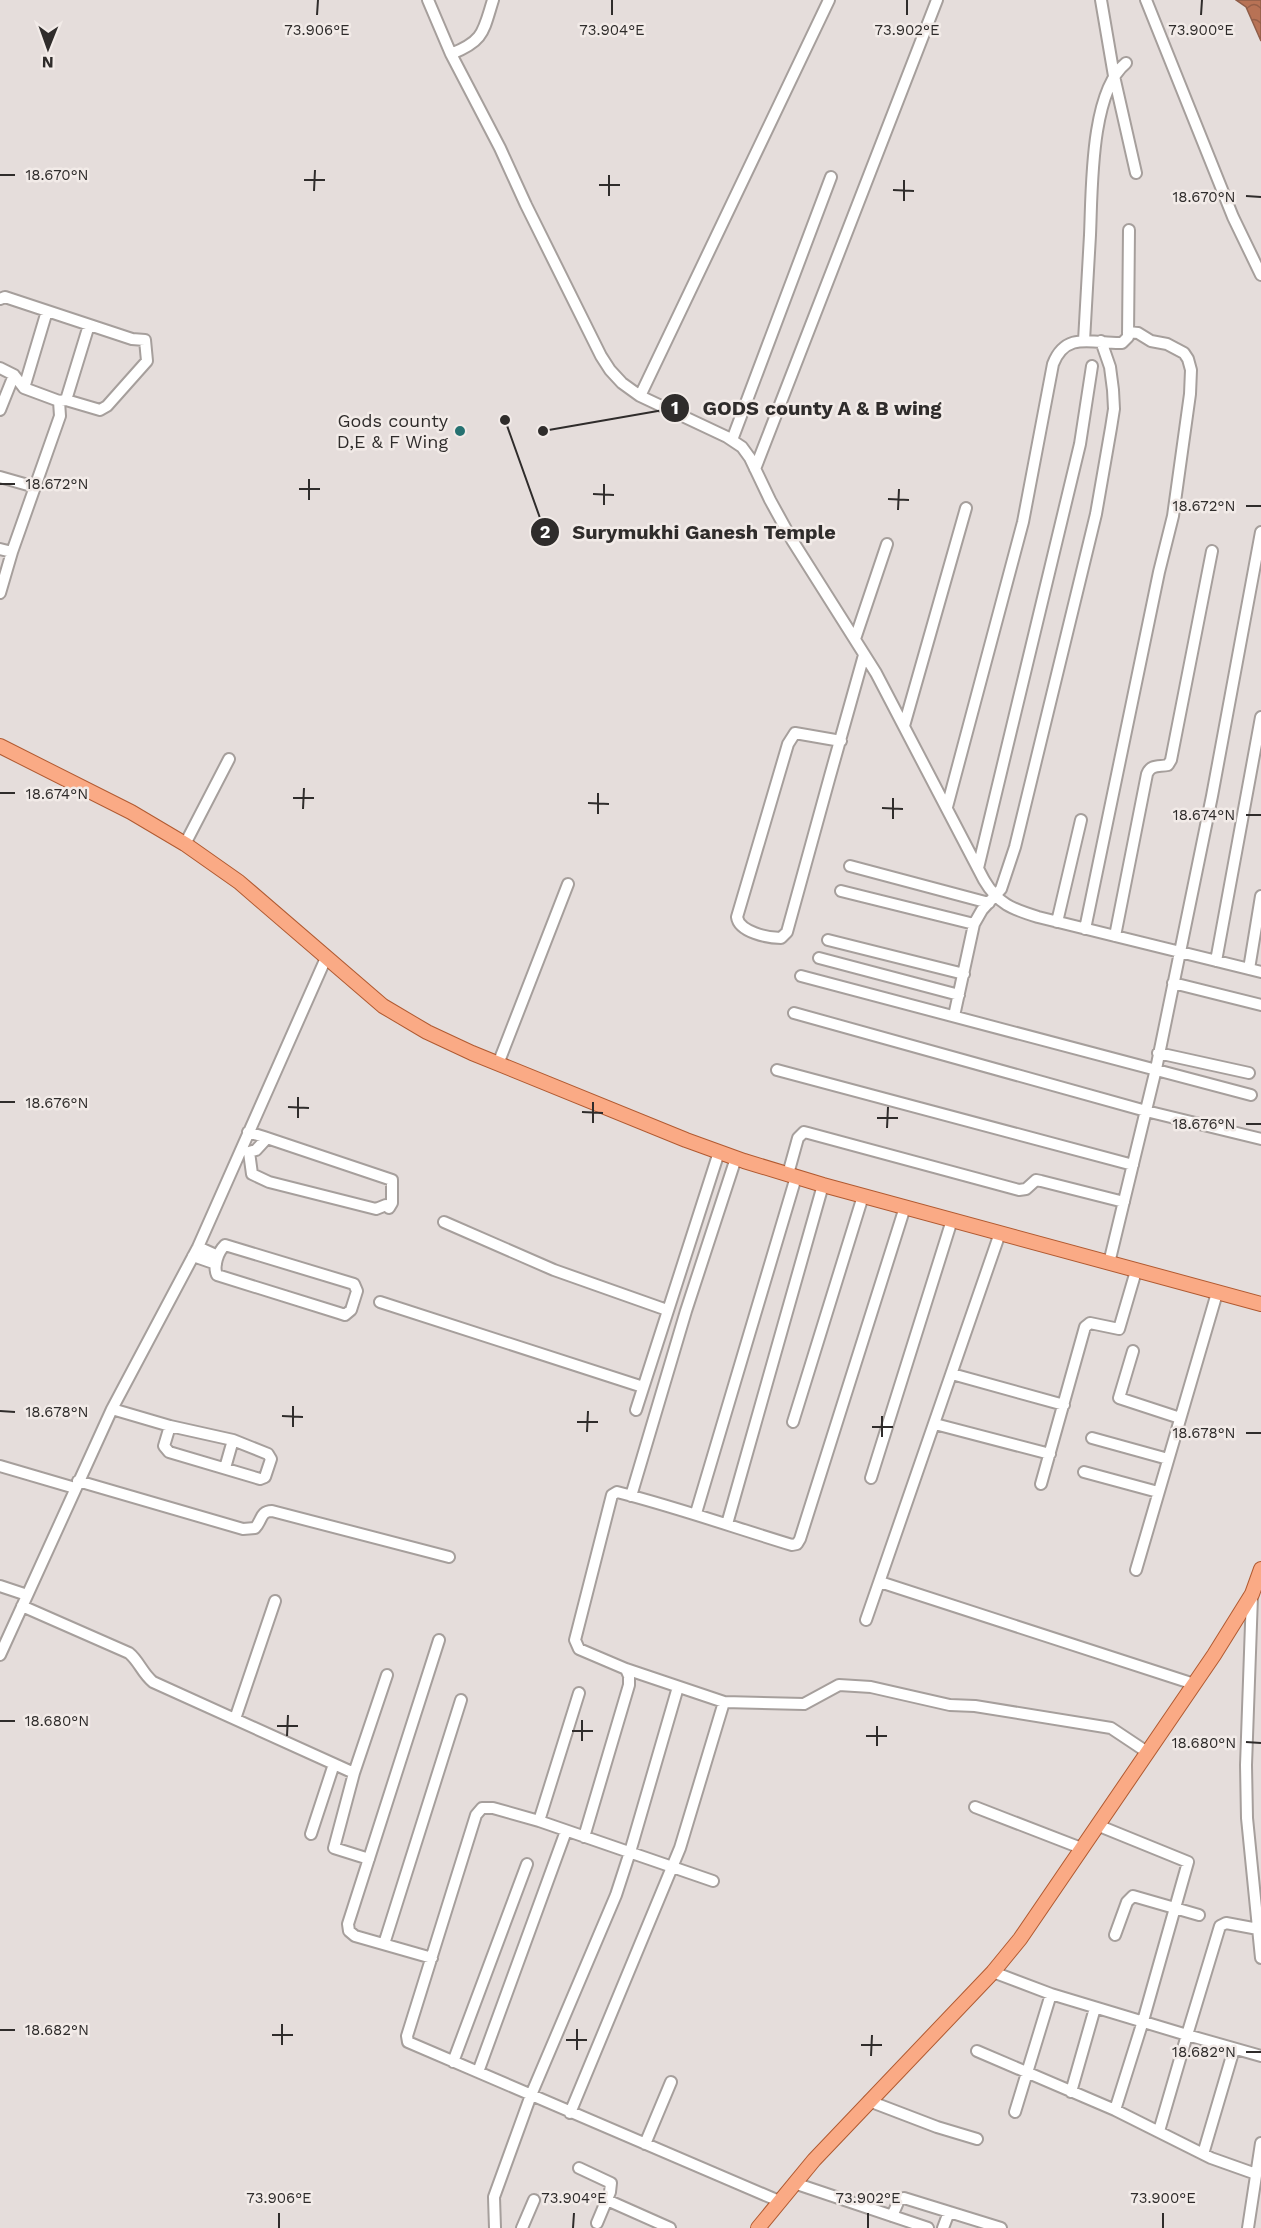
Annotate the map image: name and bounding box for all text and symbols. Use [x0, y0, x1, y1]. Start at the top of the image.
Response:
north arrow [18, 18, 78, 78]
text: 73.906°E [284, 21, 350, 39]
text: 73.904°E [579, 21, 645, 39]
text: 73.902°E [875, 21, 939, 39]
text: 73.900°E [1168, 21, 1234, 39]
text: N [42, 53, 54, 72]
text: 18.670°N [25, 166, 89, 184]
text: 18.670°N [1172, 188, 1236, 206]
callout: GODS county A & B wing [660, 389, 954, 427]
text: GODS county A & B wing [703, 396, 942, 420]
text: 1 [671, 397, 679, 418]
place label: Gods county D,E & F Wing [337, 410, 449, 452]
marker: Gods county D,E & F Wing [453, 424, 467, 438]
text: 18.672°N [26, 475, 88, 493]
text: 18.672°N [1173, 497, 1235, 515]
callout: Surymukhi Ganesh Temple [530, 513, 848, 551]
text: Surymukhi Ganesh Temple [572, 520, 836, 544]
text: 2 [540, 521, 550, 542]
text: 18.674°N [26, 785, 88, 803]
text: 18.674°N [1173, 806, 1235, 824]
text: 18.676°N [26, 1094, 88, 1112]
text: 18.676°N [1173, 1115, 1235, 1133]
text: 18.678°N [25, 1403, 89, 1421]
text: 18.678°N [1172, 1424, 1236, 1442]
text: 18.680°N [25, 1712, 89, 1730]
text: 18.680°N [1172, 1734, 1236, 1752]
text: 18.682°N [25, 2021, 89, 2039]
text: 18.682°N [1172, 2043, 1236, 2061]
text: 73.906°E [246, 2189, 312, 2207]
text: 73.904°E [541, 2189, 607, 2207]
text: 73.902°E [836, 2189, 900, 2207]
text: 73.900°E [1130, 2189, 1196, 2207]

